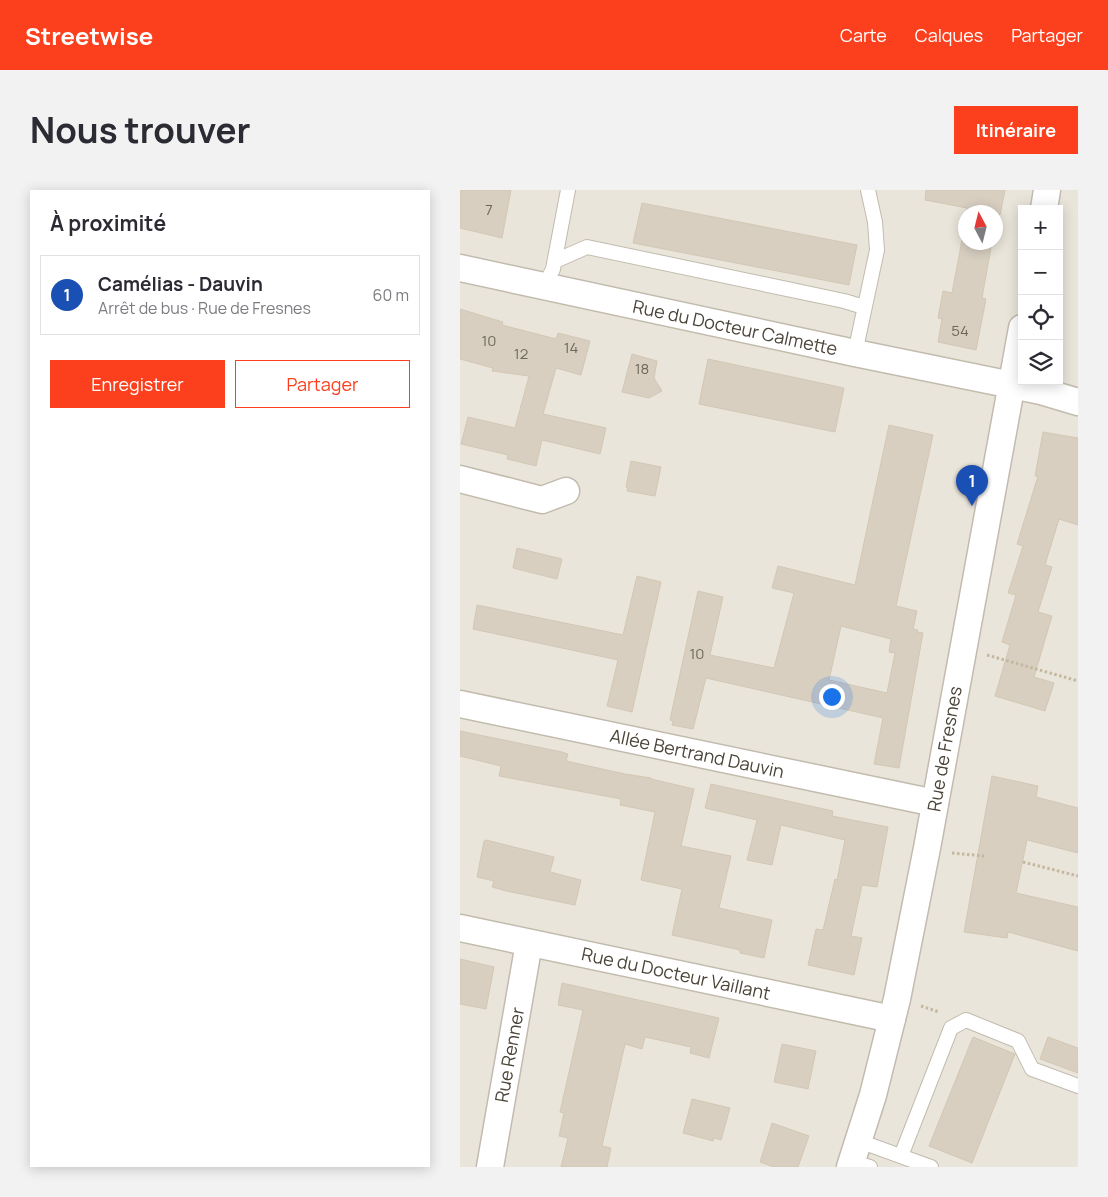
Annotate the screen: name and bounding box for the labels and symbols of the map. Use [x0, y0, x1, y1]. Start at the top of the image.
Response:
house number: 7 [485, 199, 493, 220]
north arrow [958, 205, 1003, 250]
street label: Rue du Docteur Calmette [631, 294, 840, 360]
house number: 54 [951, 320, 969, 341]
house number: 10 [482, 330, 497, 351]
house number: 14 [564, 337, 578, 358]
house number: 12 [514, 343, 528, 364]
house number: 18 [635, 358, 649, 379]
pin: 1 [956, 465, 988, 506]
house number: 10 [690, 643, 705, 664]
your location [819, 684, 845, 710]
street label: Rue de Fresnes [921, 684, 967, 813]
street label: Allée Bertrand Dauvin [608, 723, 787, 783]
street label: Rue du Docteur Vaillant [580, 941, 773, 1005]
street label: Rue Renner [489, 1005, 529, 1104]

